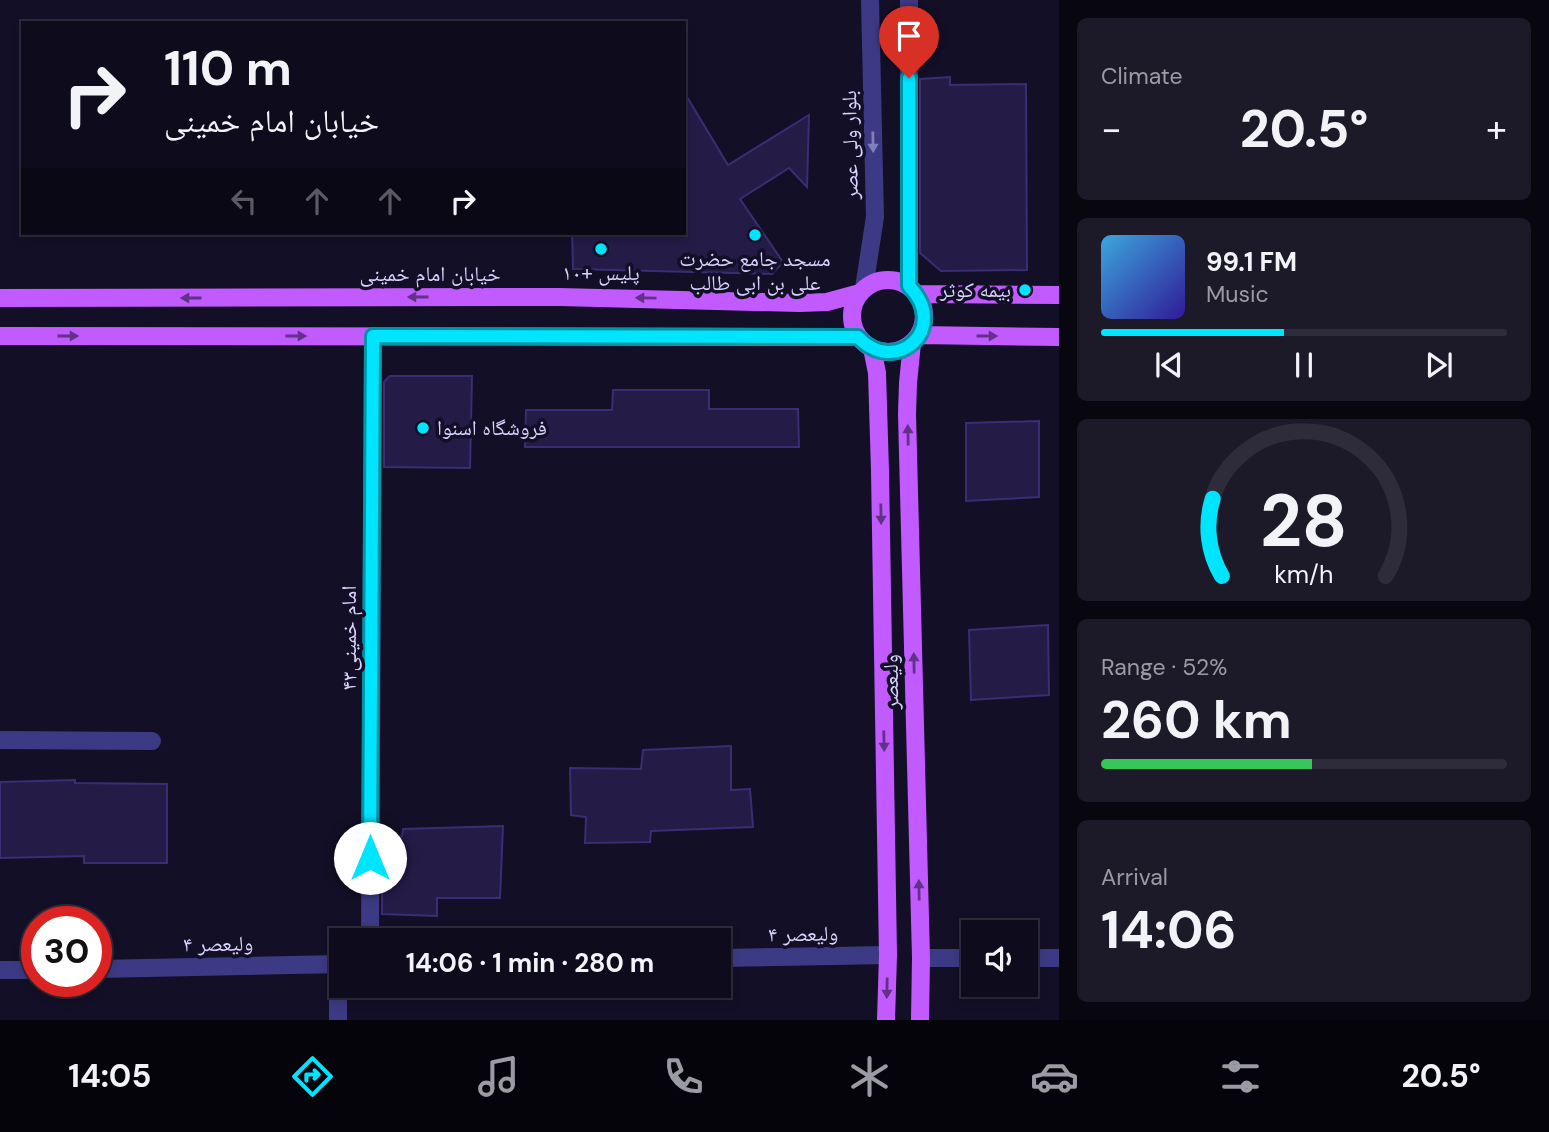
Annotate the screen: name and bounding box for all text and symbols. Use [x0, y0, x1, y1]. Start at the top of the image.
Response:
pin [879, 6, 939, 78]
icon: arrive [890, 17, 928, 55]
text: 110 m [164, 36, 292, 100]
icon: right [49, 49, 140, 140]
text: Climate [1101, 61, 1183, 91]
street label: بلوار ولی عصر [835, 90, 865, 201]
text: 20.5° [1240, 95, 1368, 163]
text: خیابان امام خمینی [164, 100, 379, 142]
text: − [1101, 104, 1122, 154]
text: + [1486, 104, 1507, 154]
one-way arrow [867, 131, 879, 153]
icon: left [225, 182, 263, 220]
icon: ahead [298, 182, 336, 220]
icon: ahead [371, 182, 409, 220]
icon: right [444, 182, 482, 220]
marker: مسجد جامع حضرت علی بن ابی طالب [747, 227, 763, 243]
marker: پلیس +۱۰ [593, 241, 609, 257]
place label: مسجد جامع حضرت علی بن ابی طالب [679, 245, 831, 297]
text: 99.1 FM [1206, 245, 1297, 279]
place label: پلیس +۱۰ [562, 259, 640, 287]
street label: خیابان امام خمینی [359, 260, 501, 288]
place label: بیمه کوثر [939, 276, 1011, 304]
text: Music [1206, 279, 1269, 309]
marker: بیمه کوثر [1017, 282, 1033, 298]
one-way arrow [407, 291, 429, 303]
one-way arrow [179, 292, 201, 304]
one-way arrow [634, 293, 656, 304]
one-way arrow [57, 330, 79, 342]
one-way arrow [285, 330, 307, 342]
one-way arrow [977, 331, 999, 342]
icon: previous [1150, 346, 1188, 384]
icon: pause [1285, 346, 1323, 384]
icon: next [1420, 346, 1458, 384]
place label: فروشگاه اسنوا [437, 414, 547, 442]
marker: فروشگاه اسنوا [415, 420, 431, 436]
one-way arrow [902, 424, 914, 446]
text: 28 [1260, 474, 1348, 569]
one-way arrow [875, 503, 887, 525]
text: km/h [1274, 558, 1334, 591]
street label: امام خمینی۴۳ [335, 586, 363, 690]
one-way arrow [908, 652, 919, 674]
text: Range · 52% [1101, 652, 1227, 682]
street label: ولیعصر [877, 654, 905, 711]
text: 260 km [1101, 686, 1292, 754]
one-way arrow [878, 731, 890, 753]
position arrow [333, 821, 407, 895]
text: Arrival [1101, 862, 1168, 892]
one-way arrow [914, 879, 925, 901]
text: 14:06 [1101, 896, 1237, 964]
speed limit sign: 30 [21, 906, 112, 997]
street label: ولیعصر ۴ [768, 919, 838, 949]
map controls [961, 920, 1038, 997]
button: sound [961, 920, 1038, 997]
street label: ولیعصر ۴ [183, 929, 253, 959]
text: 14:06 · 1 min · 280 m [406, 946, 654, 980]
one-way arrow [881, 977, 892, 999]
icon: directions [288, 1052, 337, 1101]
icon: music [474, 1052, 523, 1101]
icon: phone [659, 1052, 708, 1101]
icon: climate [845, 1052, 894, 1101]
icon: car [1030, 1052, 1079, 1101]
icon: filters [1216, 1052, 1265, 1101]
text: 14:05 [68, 1055, 151, 1097]
text: 20.5° [1401, 1055, 1481, 1097]

